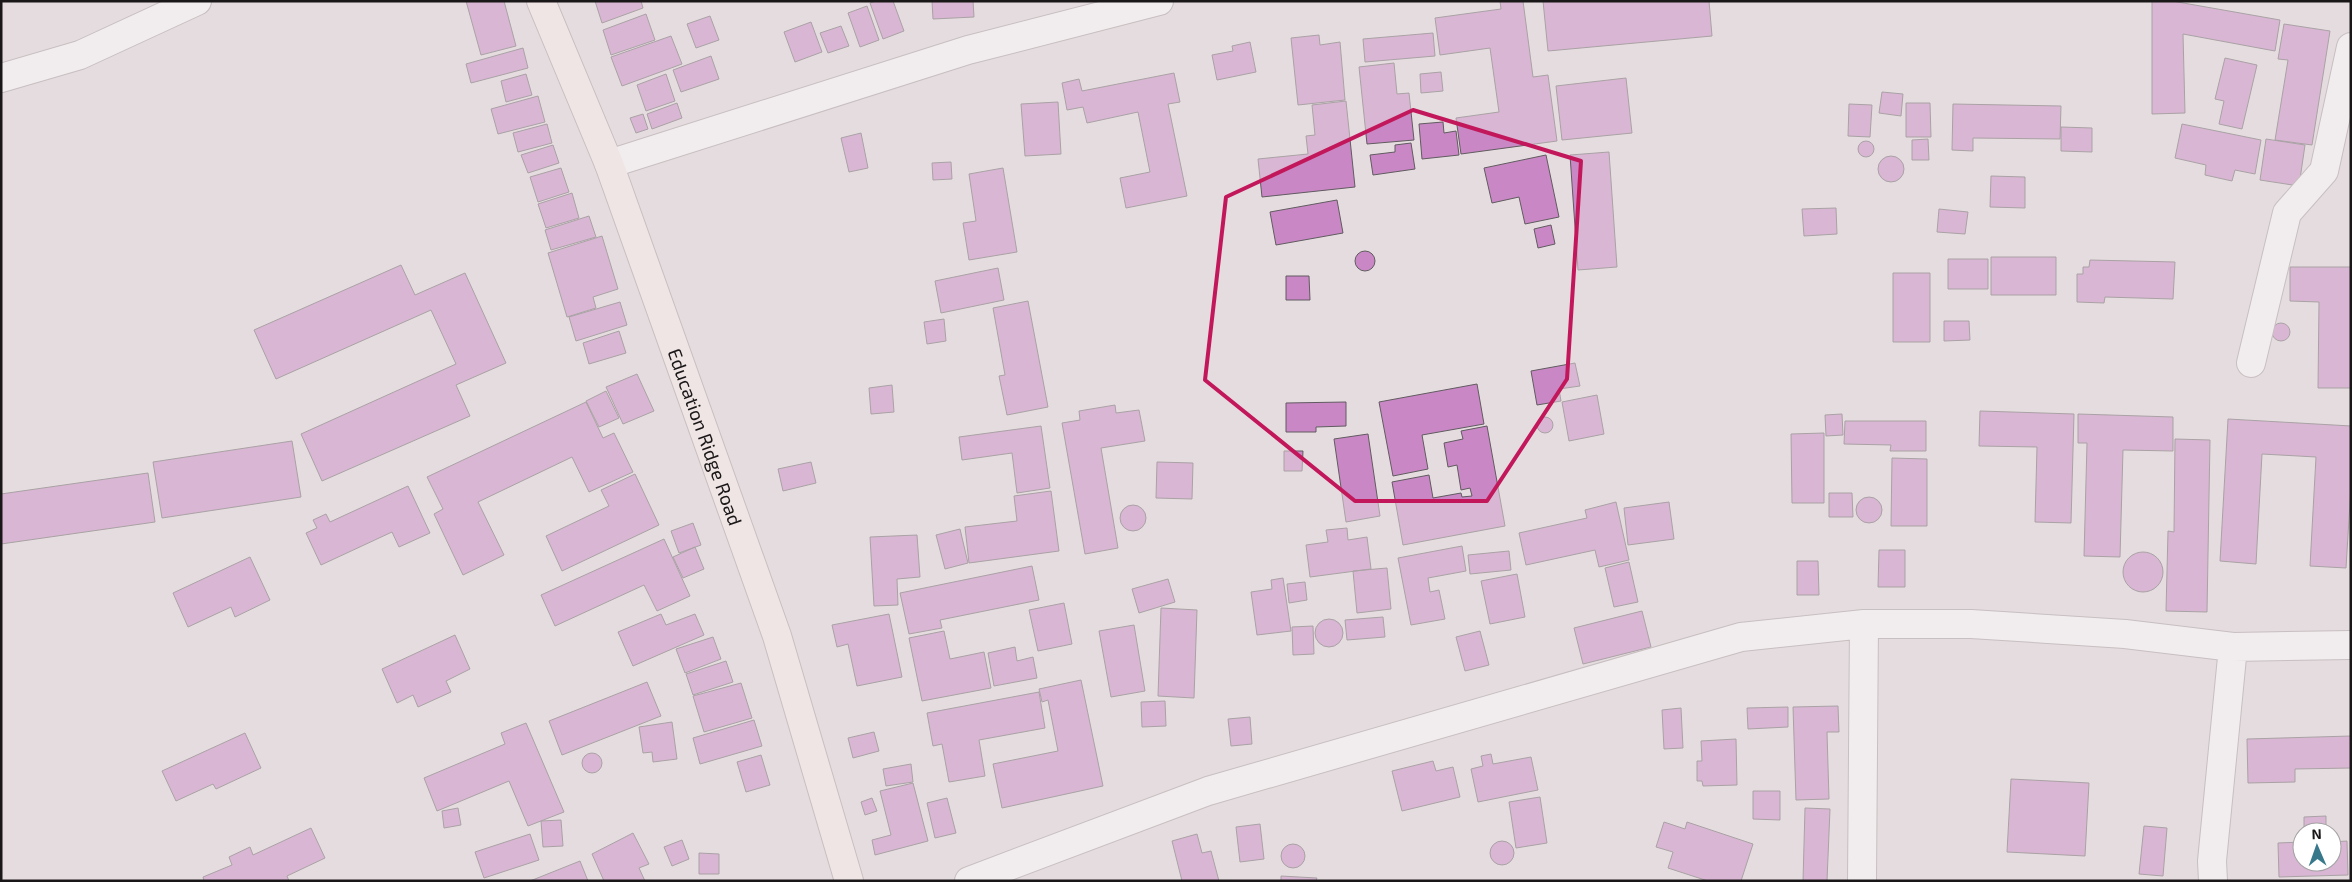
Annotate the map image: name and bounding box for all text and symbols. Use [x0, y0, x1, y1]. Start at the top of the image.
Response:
street label: Education Ridge Road [664, 345, 748, 528]
north arrow [2292, 822, 2342, 872]
text: N [2311, 825, 2322, 842]

